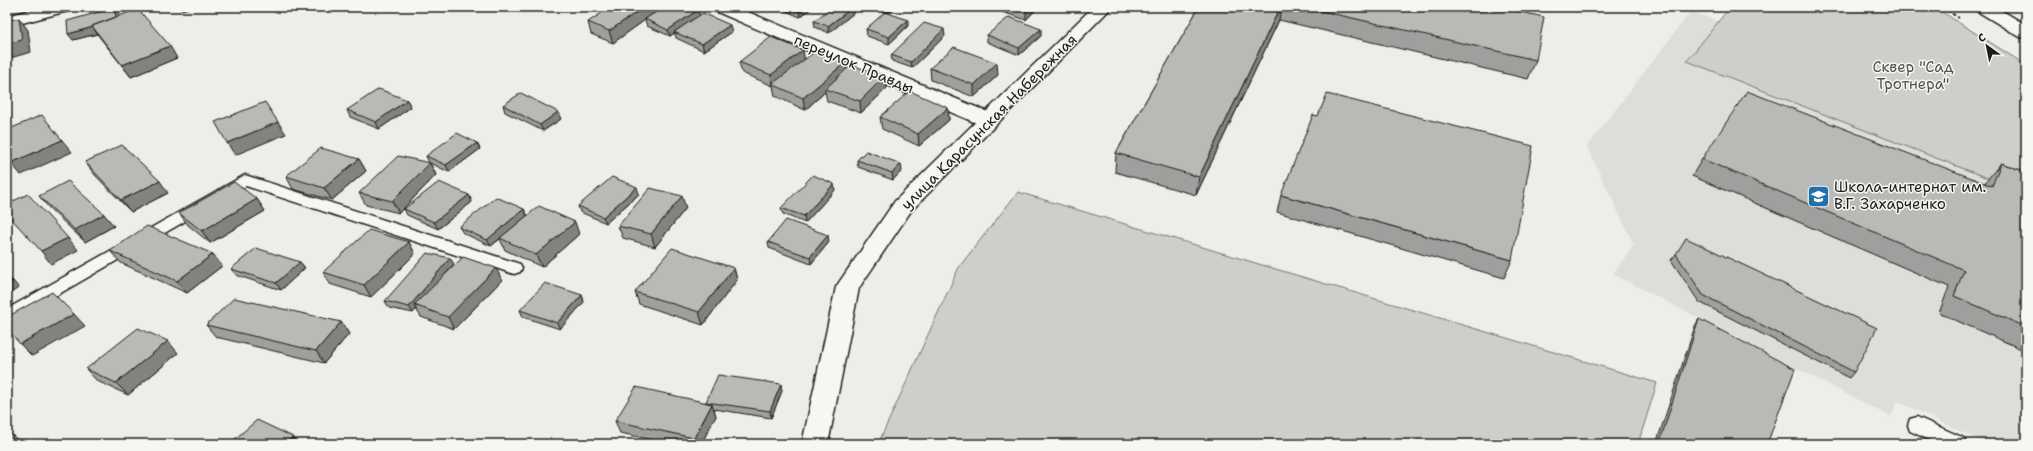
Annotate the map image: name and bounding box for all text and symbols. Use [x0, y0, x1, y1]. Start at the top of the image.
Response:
north arrow [1967, 26, 2007, 66]
street label: переулок Правды [791, 30, 917, 98]
street label: улица Карасунская Набережная [897, 30, 1081, 214]
text: С [1975, 30, 1989, 46]
park label: Сквер "Сад Тротнера" [1873, 57, 1954, 94]
place label: Школа-интернат им. В.Г. Захарченко [1834, 177, 1987, 214]
school or university icon: Школа-интернат им. В.Г. Захарченко [1805, 183, 1831, 209]

